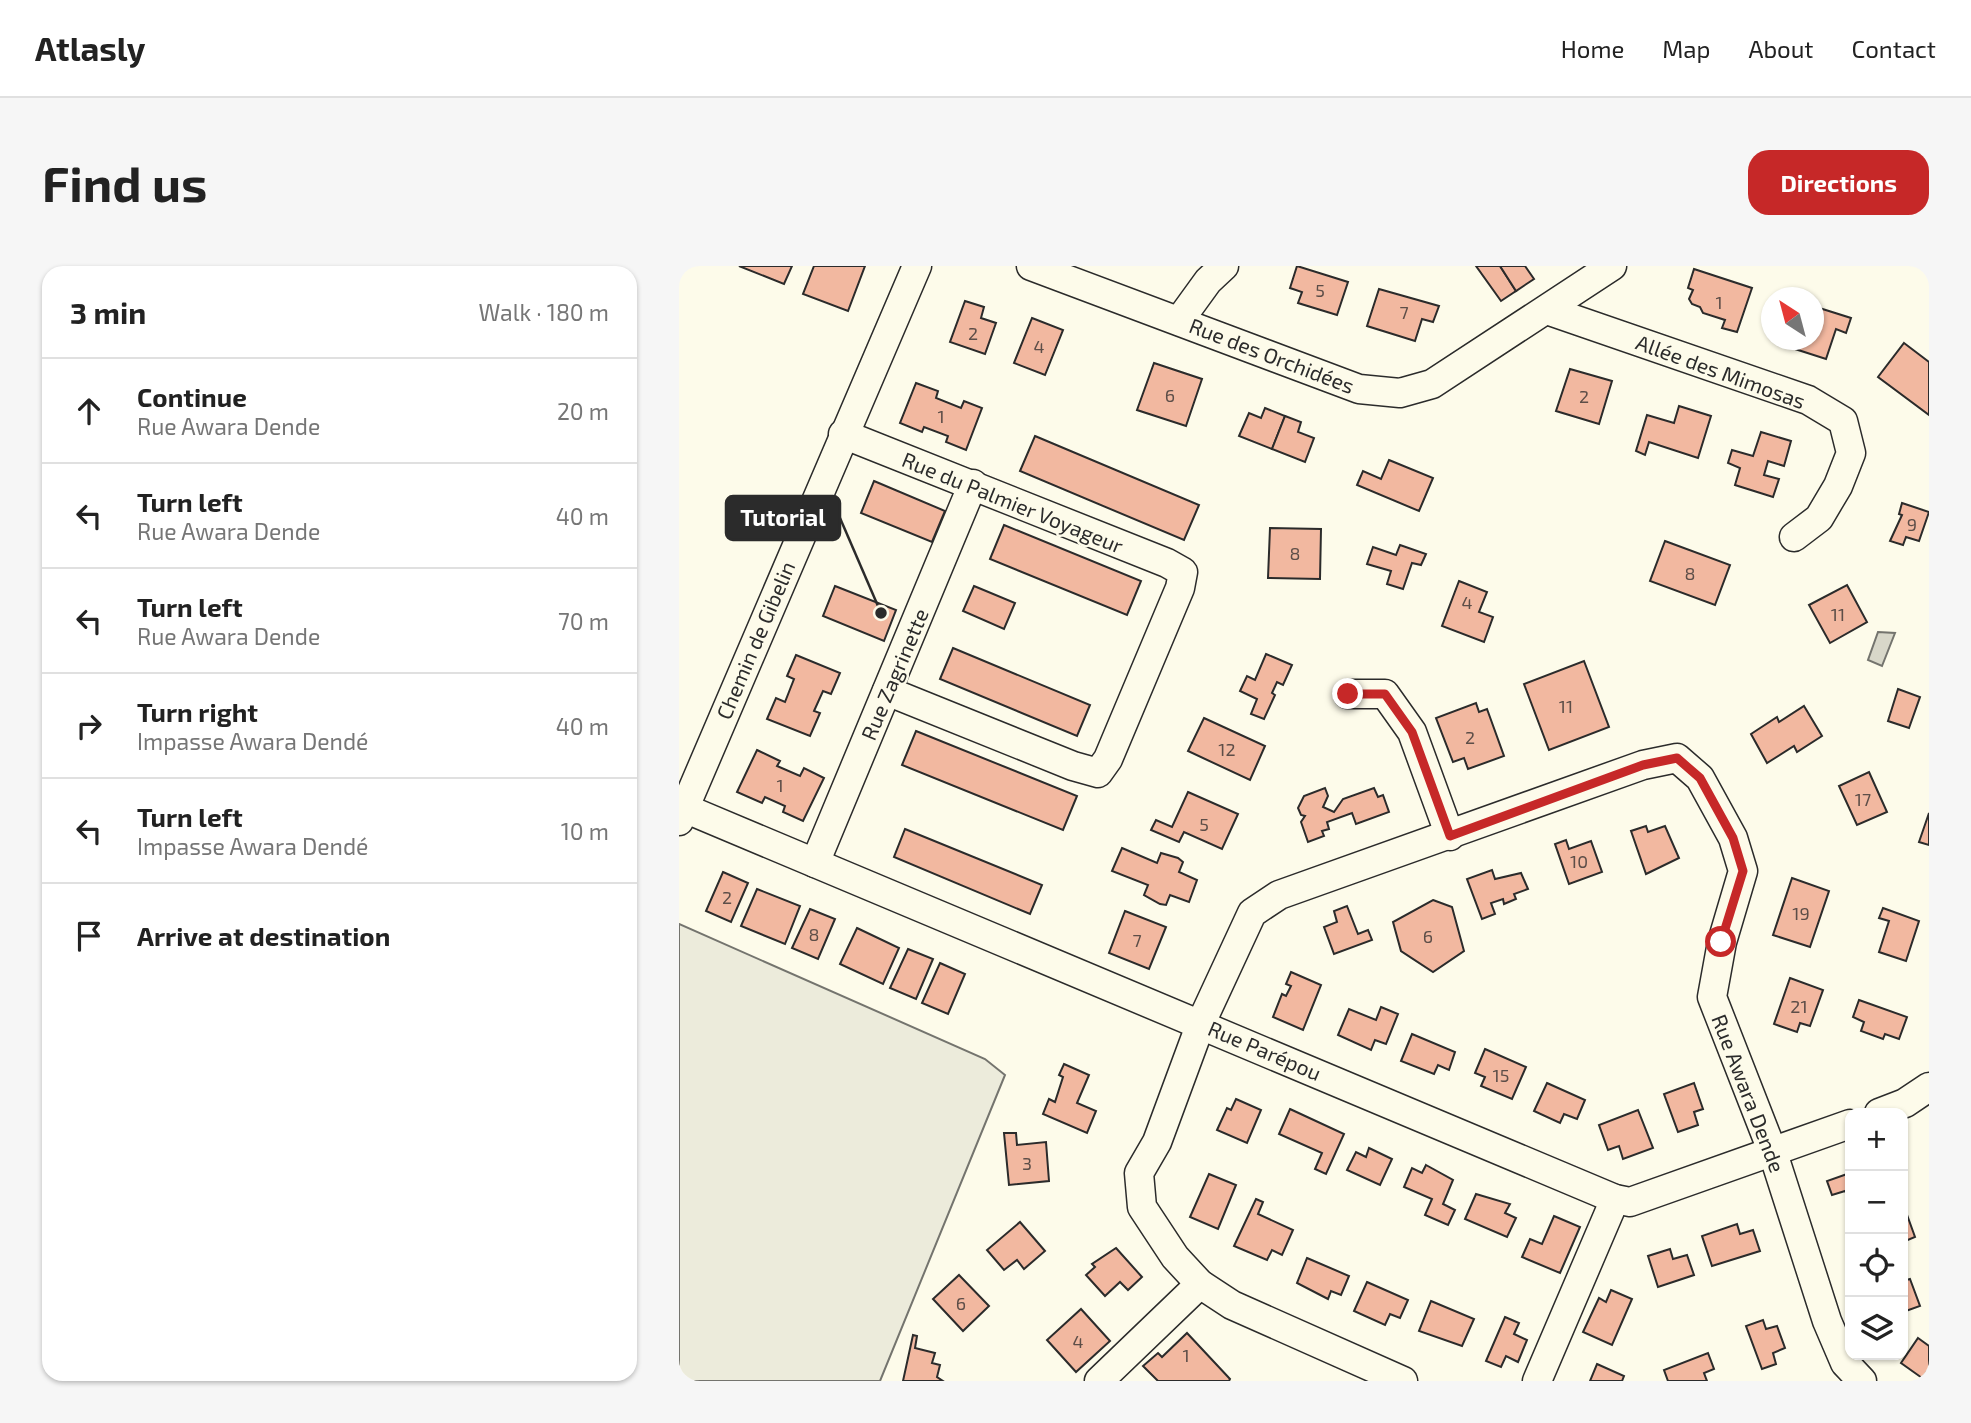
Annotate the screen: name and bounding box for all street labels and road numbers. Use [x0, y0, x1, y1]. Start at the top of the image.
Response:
street label: Rue des Orchidées [1186, 312, 1358, 398]
street label: Allée des Mimosas [1633, 329, 1809, 413]
street label: Rue du Palmier Voyageur [899, 446, 1128, 558]
street label: Chemin de Gibelin [710, 557, 800, 723]
street label: Rue Zagrinette [855, 604, 933, 744]
street label: Rue Awara Dende [1707, 1010, 1791, 1176]
street label: Rue Parépou [1205, 1015, 1325, 1085]

